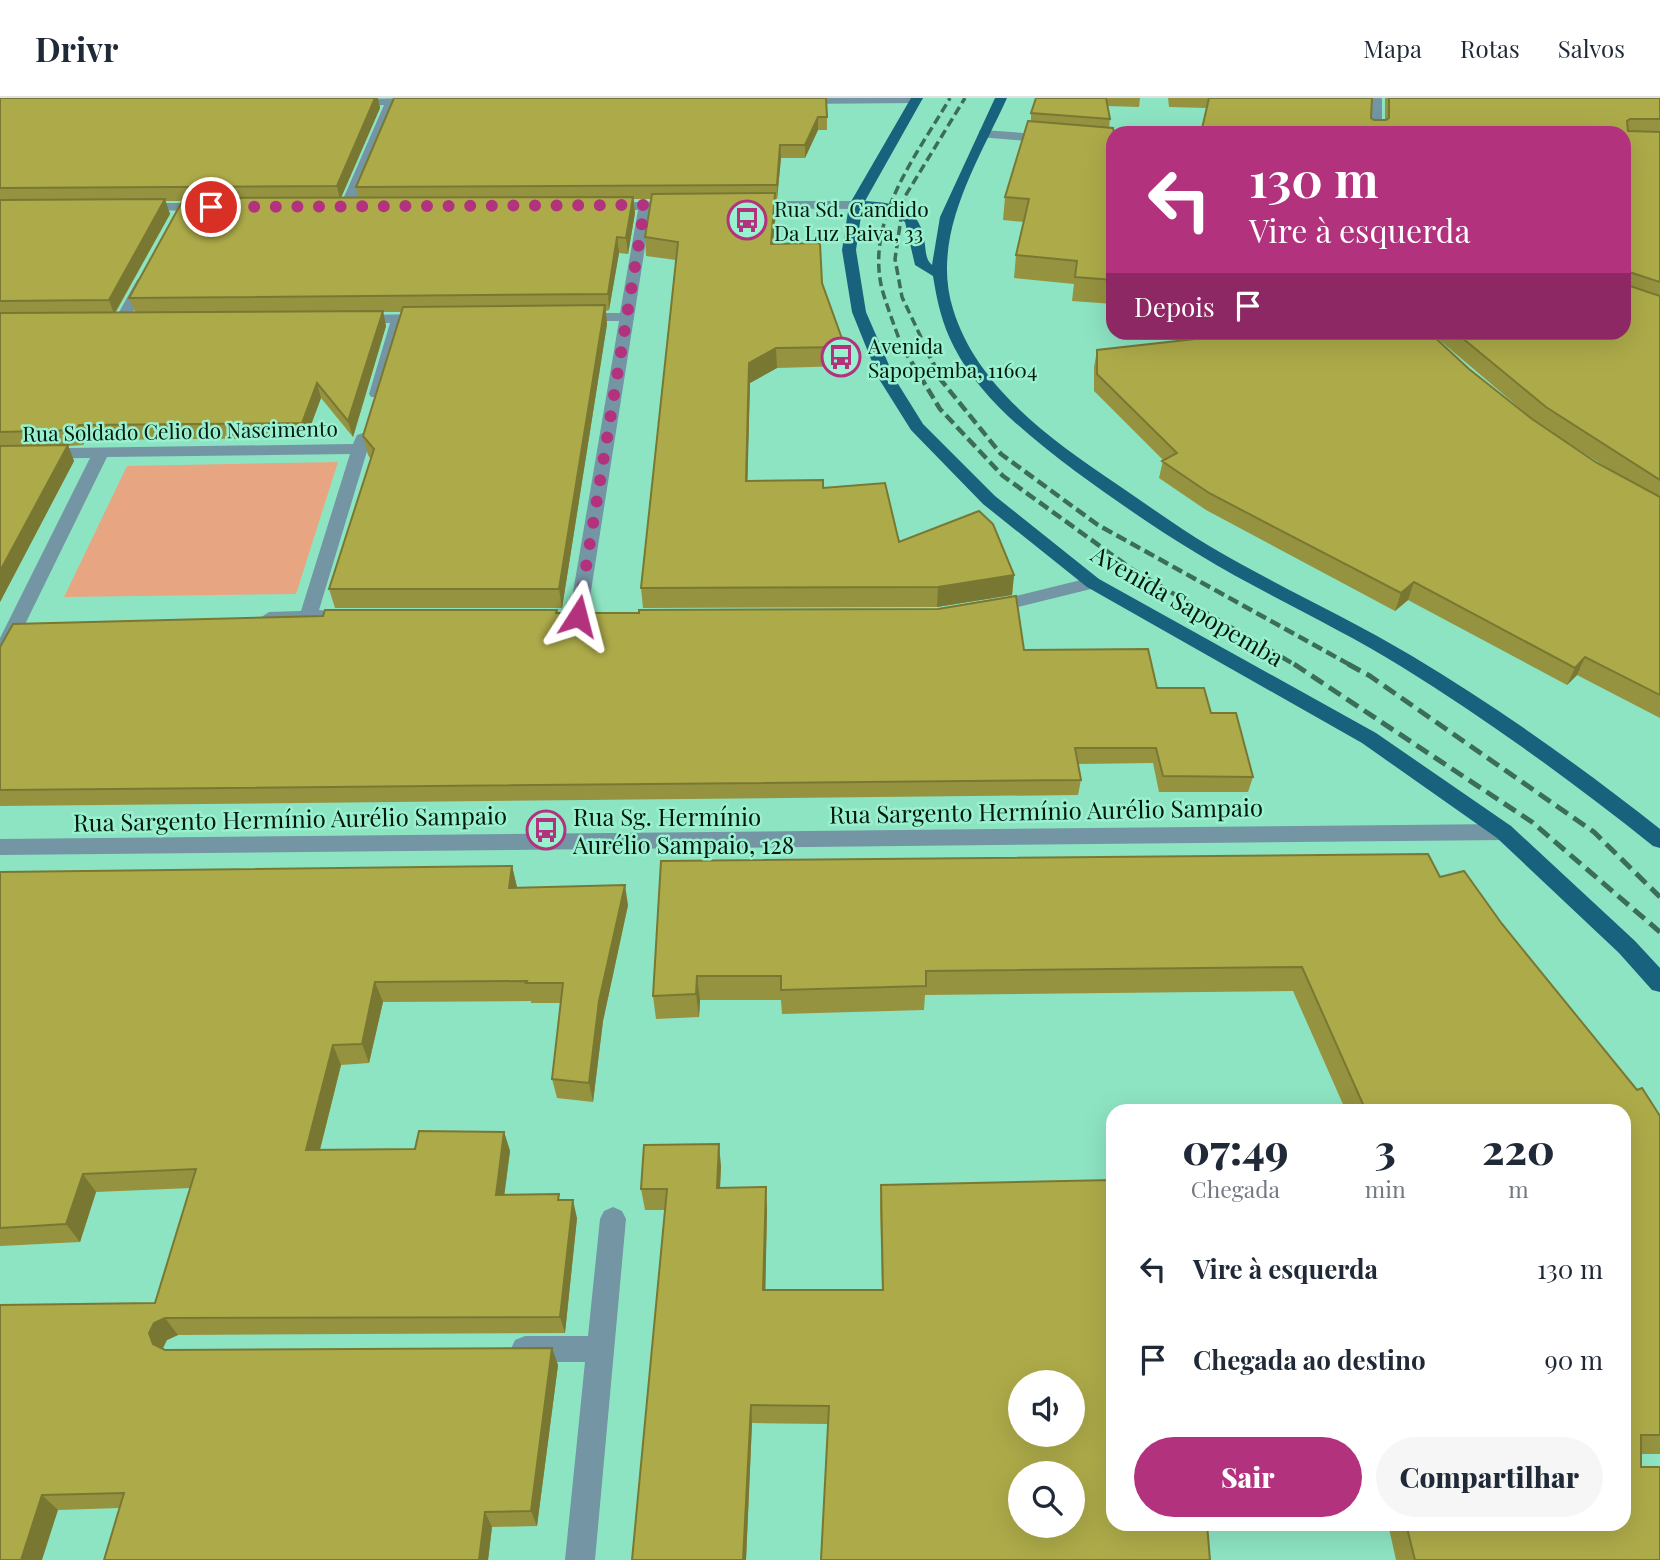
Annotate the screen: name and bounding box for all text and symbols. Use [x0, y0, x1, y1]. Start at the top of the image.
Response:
text: Drivr [35, 26, 118, 70]
text: Mapa [1363, 32, 1422, 64]
text: Rotas [1460, 32, 1520, 64]
text: Salvos [1558, 32, 1625, 64]
text: 130 m [1249, 145, 1379, 210]
icon: left [1134, 154, 1225, 245]
pin [181, 177, 241, 237]
icon: arrive [192, 188, 230, 226]
place label: Rua Sd. Candido Da Luz Paiva, 33 [774, 194, 929, 246]
bus stop icon: Rua Sd. Candido Da Luz Paiva, 33 [726, 199, 768, 241]
text: Vire à esquerda [1249, 208, 1470, 251]
icon: arrive [1229, 287, 1267, 325]
text: Depois [1134, 289, 1215, 324]
place label: Avenida Sapopemba, 11604 [867, 331, 1037, 383]
bus stop icon: Avenida Sapopemba, 11604 [820, 336, 862, 378]
street label: Rua Soldado Celio do Nascimento [22, 413, 338, 447]
street label: Avenida Sapopemba [1085, 536, 1290, 673]
position arrow [541, 579, 615, 653]
street label: Rua Sargento Hermínio Aurélio Sampaio [829, 790, 1263, 830]
street label: Rua Sargento Hermínio Aurélio Sampaio [73, 798, 507, 838]
place label: Rua Sg. Hermínio Aurélio Sampaio, 128 [572, 800, 794, 860]
bus stop icon: Rua Sg. Hermínio Aurélio Sampaio, 128 [525, 809, 567, 851]
text: 07:49 [1182, 1120, 1289, 1176]
text: 3 [1375, 1120, 1396, 1176]
text: 220 [1482, 1120, 1555, 1176]
text: Chegada [1191, 1173, 1280, 1204]
text: min [1365, 1173, 1406, 1204]
text: m [1508, 1173, 1529, 1204]
icon: left [1134, 1250, 1172, 1288]
text: Vire à esquerda [1193, 1251, 1378, 1286]
text: 130 m [1537, 1251, 1603, 1286]
icon: arrive [1134, 1341, 1172, 1379]
text: Chegada ao destino [1193, 1342, 1426, 1377]
text: 90 m [1545, 1342, 1603, 1377]
map controls [1008, 1370, 1085, 1538]
button: sound [1008, 1370, 1085, 1447]
button: Sair [1134, 1437, 1362, 1517]
button: Compartilhar [1376, 1437, 1603, 1517]
button: search [1008, 1461, 1085, 1538]

